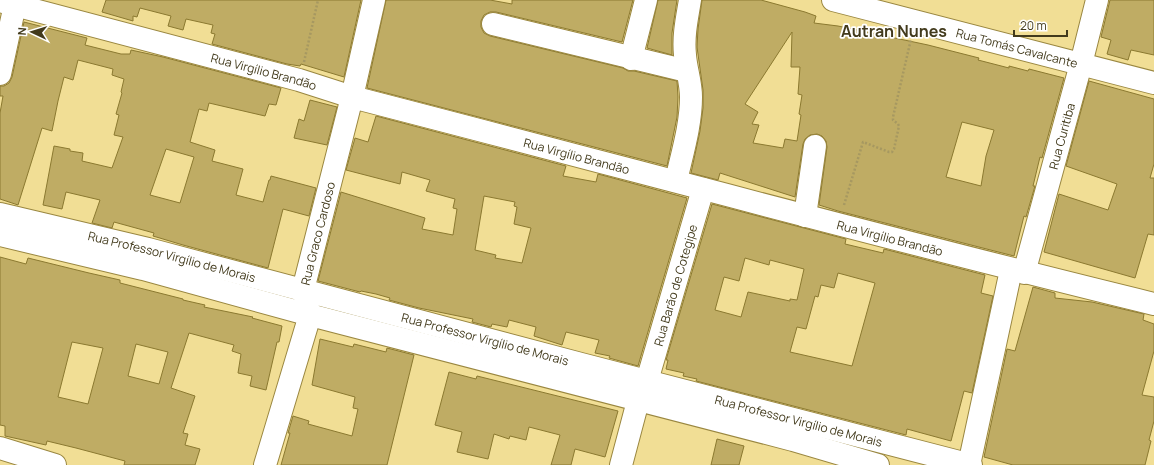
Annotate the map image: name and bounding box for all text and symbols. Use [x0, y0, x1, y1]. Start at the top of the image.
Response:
north arrow [12, 12, 52, 52]
scale bar [1014, 12, 1067, 38]
text: 20 m [1020, 17, 1047, 34]
district label: Autran Nunes [841, 20, 947, 42]
street label: Rua Tomás Cavalcante [954, 24, 1080, 71]
text: N [14, 27, 29, 36]
street label: Rua Virgílio Brandão [209, 49, 319, 94]
street label: Rua Curitiba [1044, 101, 1079, 171]
street label: Rua Virgílio Brandão [522, 134, 631, 178]
street label: Rua Graco Cardoso [296, 180, 339, 287]
street label: Rua Virgílio Brandão [835, 216, 945, 259]
street label: Rua Barão de Cotegipe [649, 222, 701, 348]
street label: Rua Professor Virgílio de Morais [86, 227, 258, 286]
street label: Rua Professor Virgílio de Morais [400, 308, 571, 369]
street label: Rua Professor Virgílio de Morais [713, 391, 884, 450]

